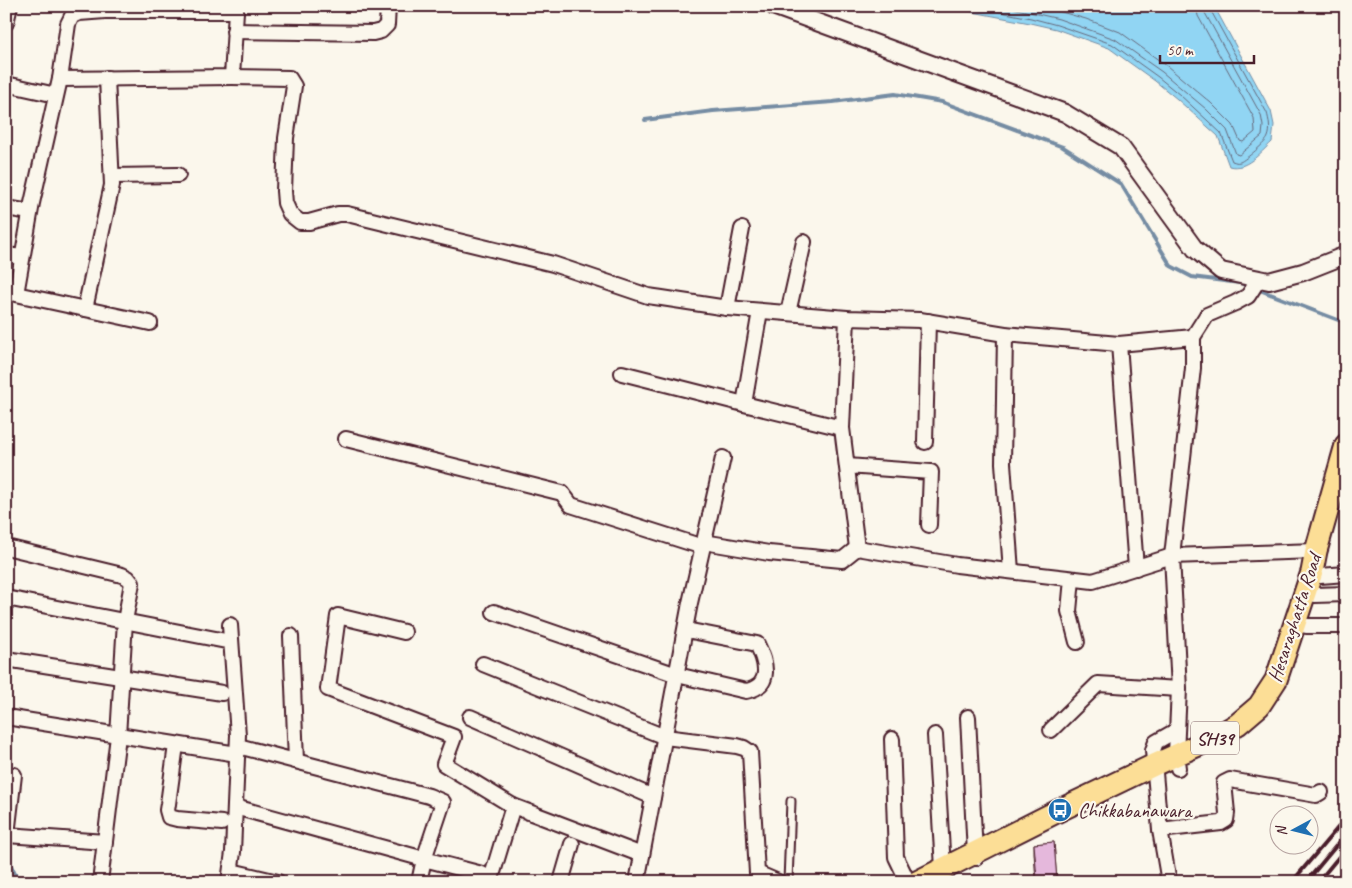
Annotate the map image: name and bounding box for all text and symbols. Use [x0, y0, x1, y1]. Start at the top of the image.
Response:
scale bar [1160, 32, 1253, 64]
text: 50 m [1167, 41, 1194, 60]
street label: Hesaraghatta Road [1262, 548, 1328, 685]
road number: SH39 [1191, 721, 1239, 754]
bus stop icon: Chikkabanawara [1047, 797, 1073, 823]
place label: Chikkabanawara [1078, 798, 1193, 823]
north arrow [1270, 806, 1320, 856]
text: N [1272, 824, 1291, 837]

